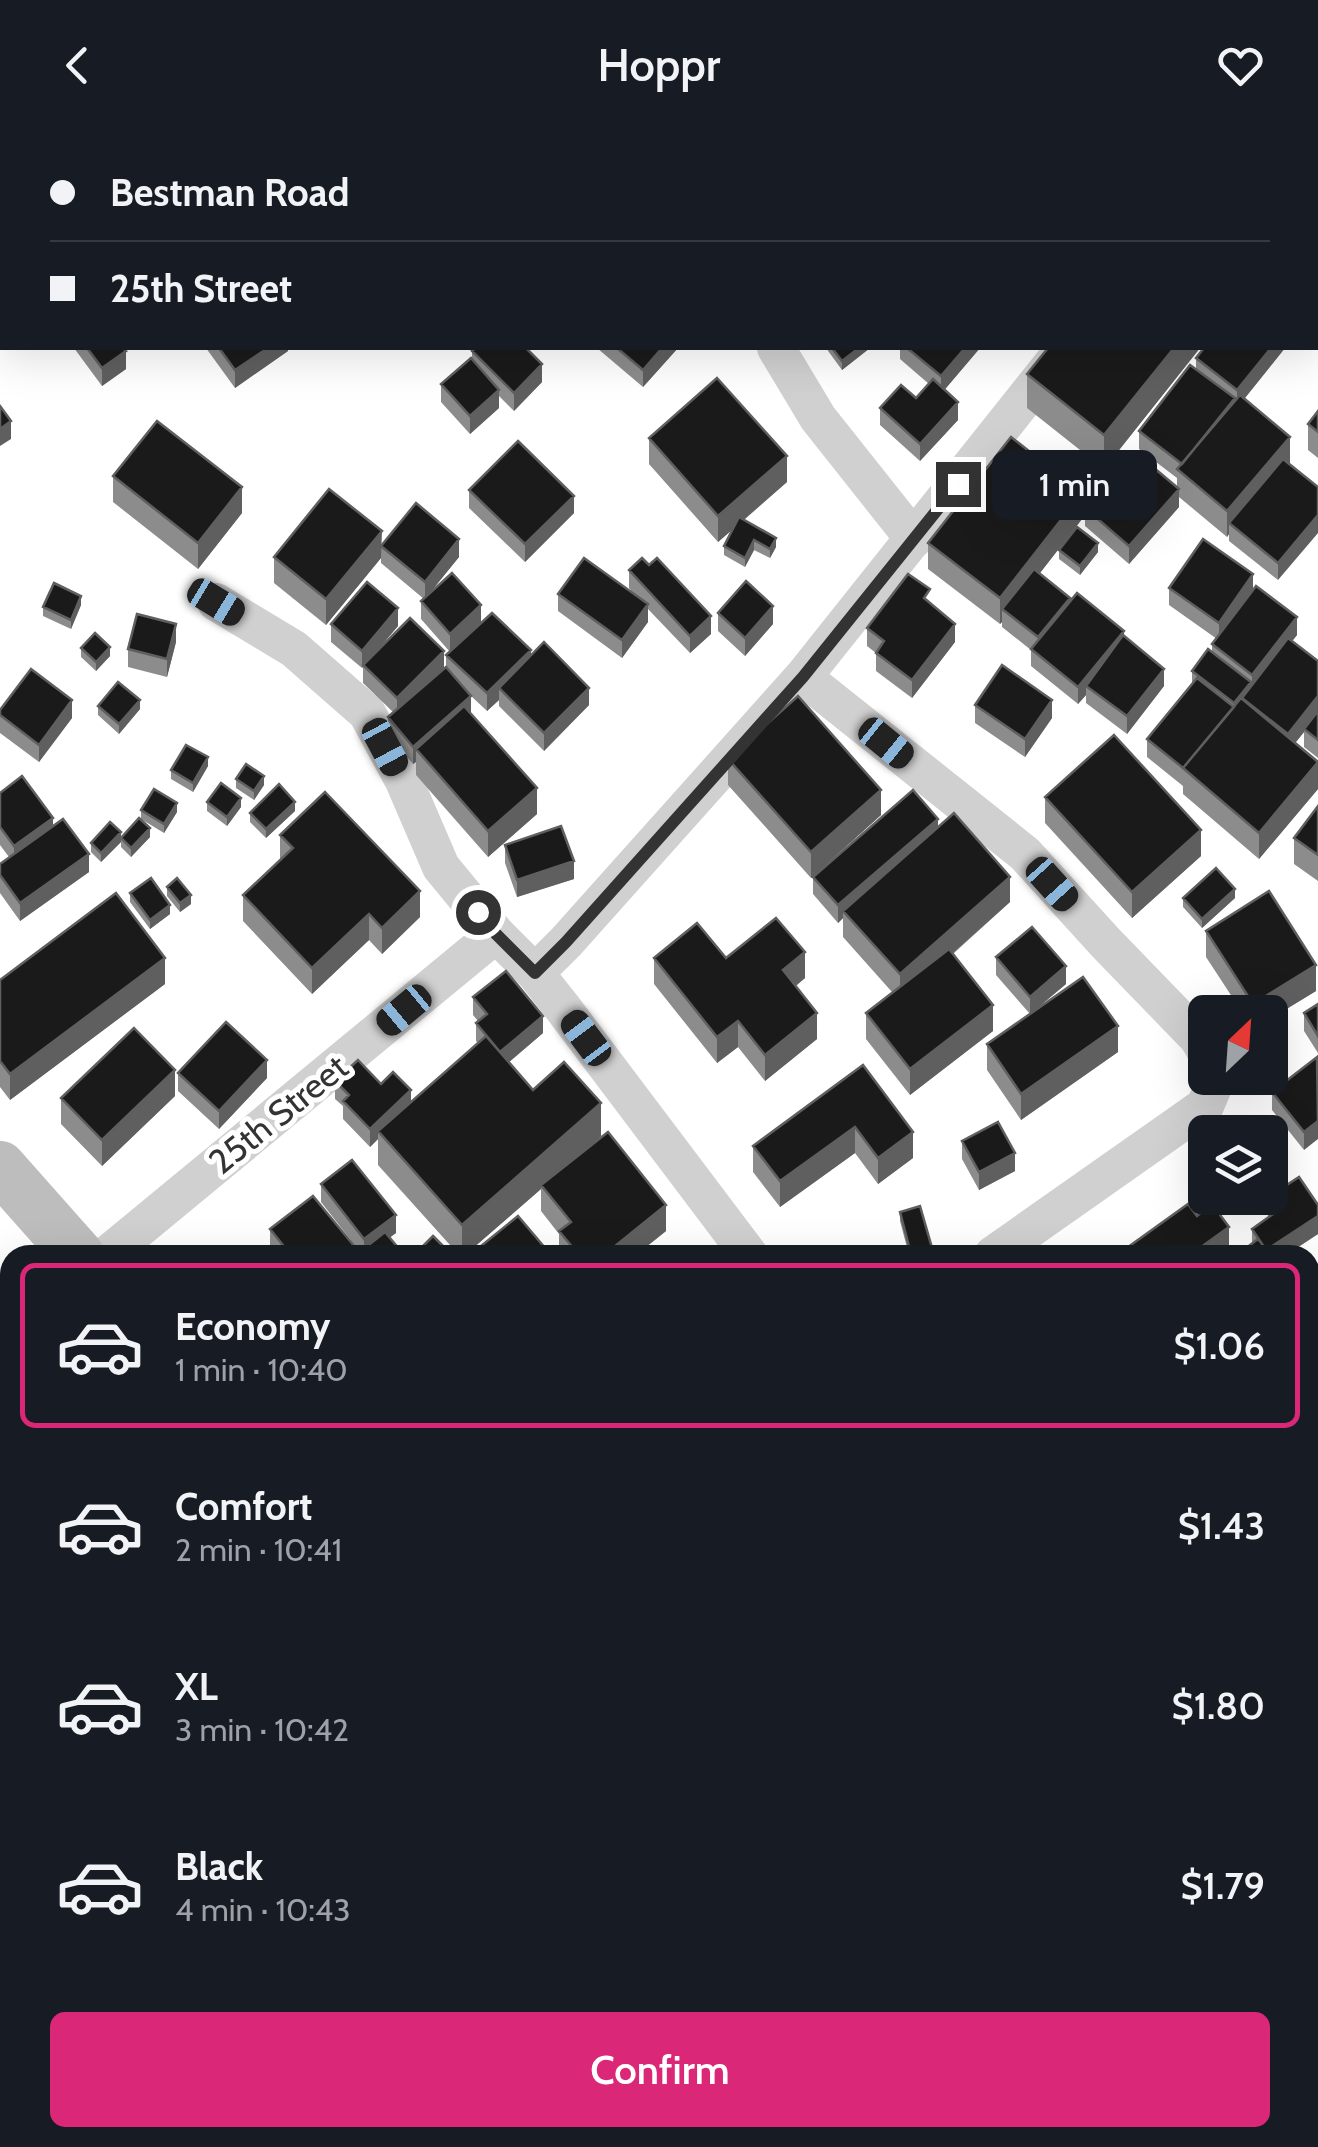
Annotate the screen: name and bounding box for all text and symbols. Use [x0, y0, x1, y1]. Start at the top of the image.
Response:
icon: back [50, 38, 105, 93]
text: Hoppr [598, 38, 720, 92]
icon: heart [1213, 38, 1268, 93]
text: Bestman Road [110, 169, 349, 216]
text: 25th Street [110, 265, 292, 312]
callout: 1 min [993, 449, 1158, 519]
route end [936, 462, 981, 507]
text: 1 min [1039, 465, 1110, 504]
car [183, 574, 249, 630]
car [853, 712, 919, 774]
car [358, 713, 412, 781]
car [1021, 852, 1083, 916]
route start [456, 890, 501, 935]
car [371, 979, 437, 1041]
north arrow [1188, 995, 1288, 1095]
map controls [1188, 995, 1288, 1215]
car [556, 1005, 616, 1071]
street label: 25th Street [200, 1045, 356, 1183]
button: layers [1188, 1115, 1288, 1215]
icon: car [55, 1301, 145, 1391]
text: Economy [175, 1303, 330, 1350]
text: $1.06 [1174, 1322, 1265, 1369]
text: 1 min · 10:40 [175, 1350, 348, 1389]
icon: car [55, 1481, 145, 1571]
text: Comfort [175, 1483, 312, 1530]
text: $1.43 [1178, 1502, 1265, 1549]
text: 2 min · 10:41 [175, 1530, 342, 1569]
icon: car [55, 1661, 145, 1751]
text: XL [175, 1663, 218, 1710]
text: $1.80 [1172, 1682, 1265, 1729]
text: 3 min · 10:42 [175, 1710, 349, 1749]
icon: car [55, 1841, 145, 1931]
text: Black [175, 1843, 263, 1890]
text: $1.79 [1181, 1862, 1265, 1909]
text: 4 min · 10:43 [175, 1890, 351, 1929]
button: Confirm [50, 2012, 1270, 2127]

